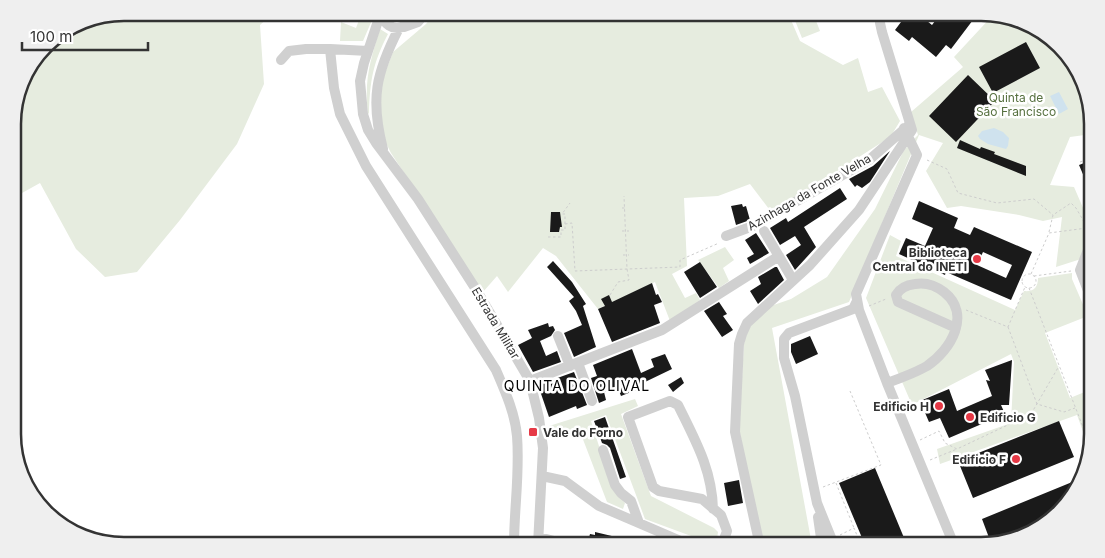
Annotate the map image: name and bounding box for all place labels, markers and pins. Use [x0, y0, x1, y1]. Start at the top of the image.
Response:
place label: Biblioteca Central do INETI [872, 245, 967, 274]
marker: Biblioteca Central do INETI [971, 253, 983, 265]
place label: Edificio H [873, 399, 929, 414]
marker: Edificio H [933, 400, 945, 412]
place label: Edificio G [980, 410, 1036, 425]
marker: Edificio G [964, 411, 976, 423]
place label: Vale do Forno [543, 425, 623, 440]
marker: Vale do Forno [527, 426, 539, 438]
place label: Edificio F [952, 452, 1006, 467]
marker: Edificio F [1010, 453, 1022, 465]

